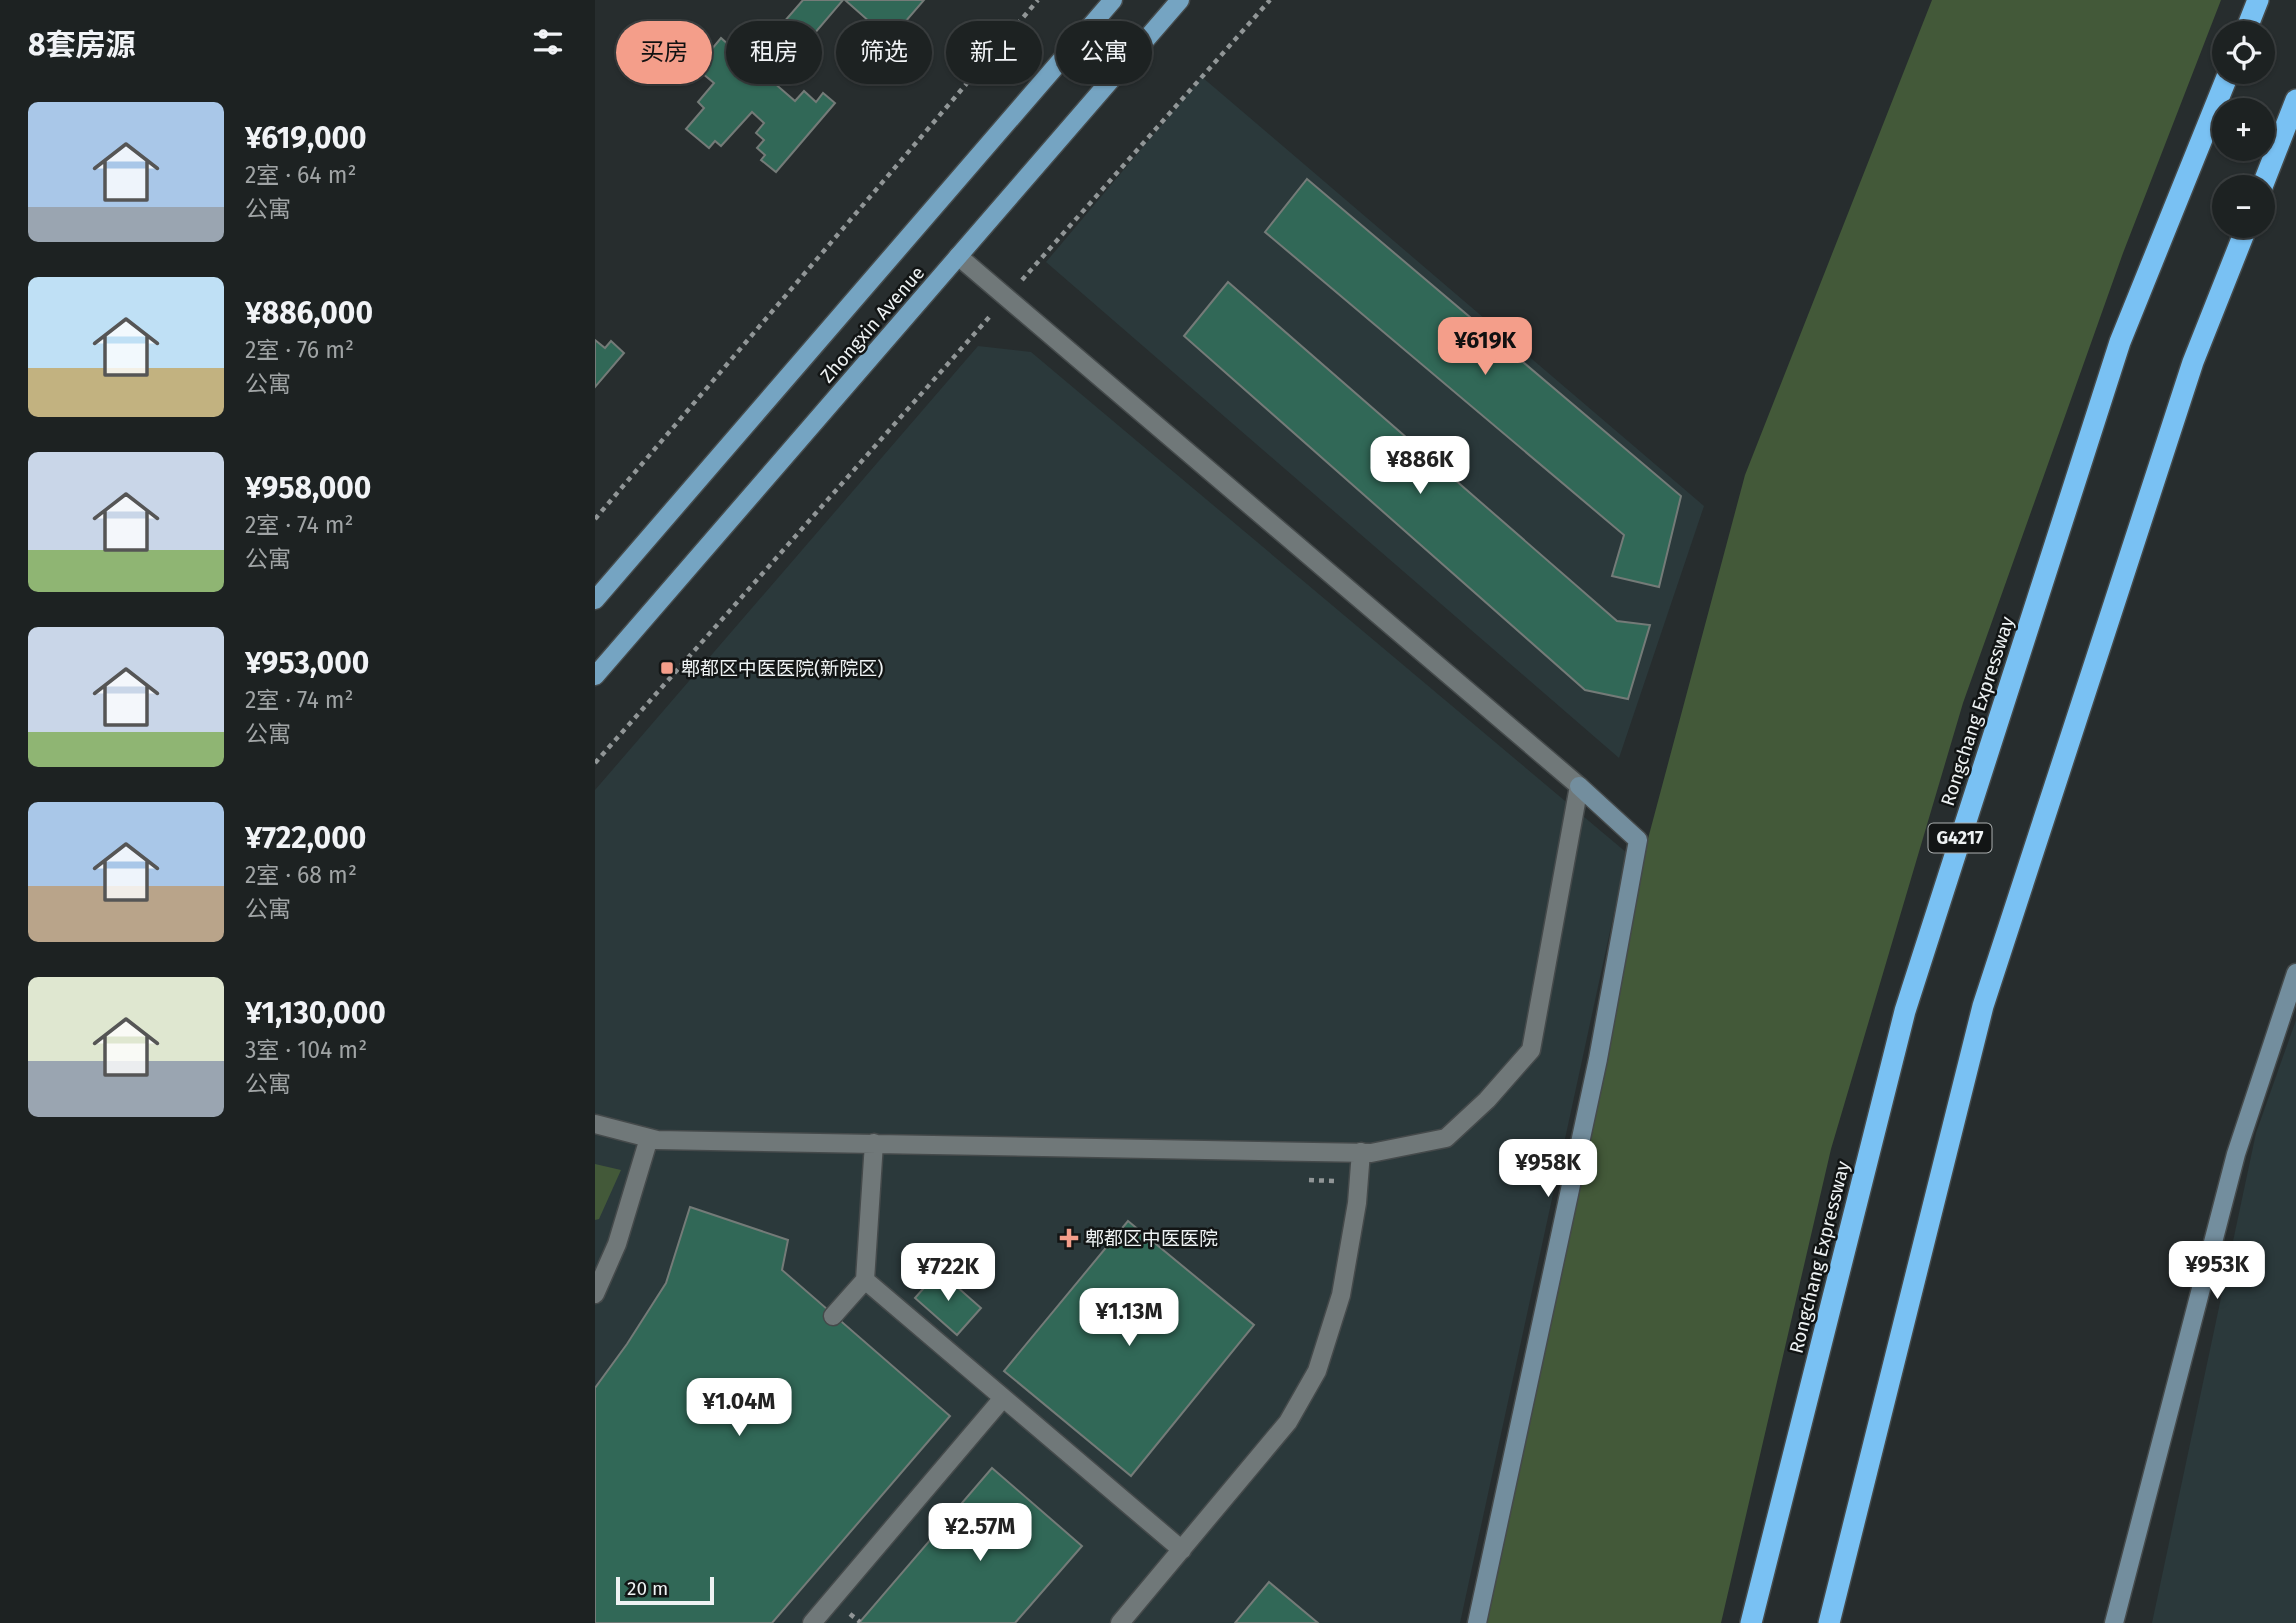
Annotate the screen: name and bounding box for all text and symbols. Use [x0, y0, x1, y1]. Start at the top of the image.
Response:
chip: 买房 [616, 21, 712, 84]
chip: 租房 [726, 21, 822, 84]
chip: 筛选 [836, 21, 932, 84]
chip: 新上 [946, 21, 1042, 84]
chip: 公寓 [1056, 21, 1152, 84]
map controls [2212, 21, 2275, 238]
button: locate [2212, 21, 2275, 84]
icon: filters [529, 23, 567, 61]
text: 8套房源 [28, 27, 135, 63]
button: + [2212, 98, 2275, 161]
text: ¥619,000 [245, 120, 367, 156]
icon: home [84, 130, 168, 214]
text: 2室 · 64 m² [245, 161, 356, 189]
button: − [2212, 175, 2275, 238]
text: 公寓 [245, 195, 291, 223]
street label: Zhongxin Avenue [815, 261, 929, 387]
text: ¥886,000 [245, 295, 373, 331]
icon: home [84, 305, 168, 389]
pin: ¥619K [1436, 318, 1534, 377]
text: ¥619K [1454, 326, 1516, 354]
text: 2室 · 76 m² [245, 336, 354, 364]
text: 公寓 [245, 370, 291, 398]
pin: ¥886K [1371, 436, 1469, 496]
text: ¥886K [1386, 445, 1454, 473]
text: ¥958,000 [245, 470, 371, 506]
icon: home [84, 480, 168, 564]
text: 2室 · 74 m² [245, 511, 354, 539]
text: 公寓 [245, 545, 291, 573]
street label: Rongchang Expressway [1936, 613, 2019, 809]
text: ¥953,000 [245, 645, 369, 681]
icon: home [84, 655, 168, 739]
place label: 郫都区中医医院(新院区) [681, 657, 883, 680]
marker: 郫都区中医医院(新院区) [659, 660, 675, 676]
text: 2室 · 74 m² [245, 686, 354, 714]
text: 公寓 [245, 720, 291, 748]
text: ¥722,000 [245, 820, 366, 856]
road number: G4217 [1929, 824, 1991, 852]
icon: home [84, 830, 168, 914]
text: 2室 · 68 m² [245, 861, 357, 889]
text: 公寓 [245, 895, 291, 923]
text: ¥1,130,000 [245, 995, 386, 1031]
icon: home [84, 1005, 168, 1089]
text: 3室 · 104 m² [245, 1036, 367, 1064]
text: 公寓 [245, 1070, 291, 1098]
pin: ¥958K [1499, 1140, 1597, 1199]
text: ¥958K [1515, 1148, 1581, 1176]
street label: Rongchang Expressway [1784, 1158, 1855, 1356]
place label: 郫都区中医医院 [1085, 1227, 1218, 1250]
marker: 郫都区中医医院 [1059, 1228, 1079, 1248]
pin: ¥953K [2168, 1242, 2266, 1301]
pin: ¥722K [899, 1244, 997, 1303]
text: ¥953K [2185, 1250, 2249, 1278]
text: ¥722K [917, 1252, 979, 1280]
pin: ¥1.13M [1072, 1288, 1186, 1348]
text: ¥1.13M [1096, 1297, 1162, 1325]
pin: ¥1.04M [682, 1378, 796, 1438]
text: ¥1.04M [703, 1387, 775, 1415]
pin: ¥2.57M [923, 1504, 1037, 1563]
text: ¥2.57M [945, 1512, 1015, 1540]
scale bar [616, 1574, 714, 1606]
text: 20 m [627, 1577, 668, 1600]

